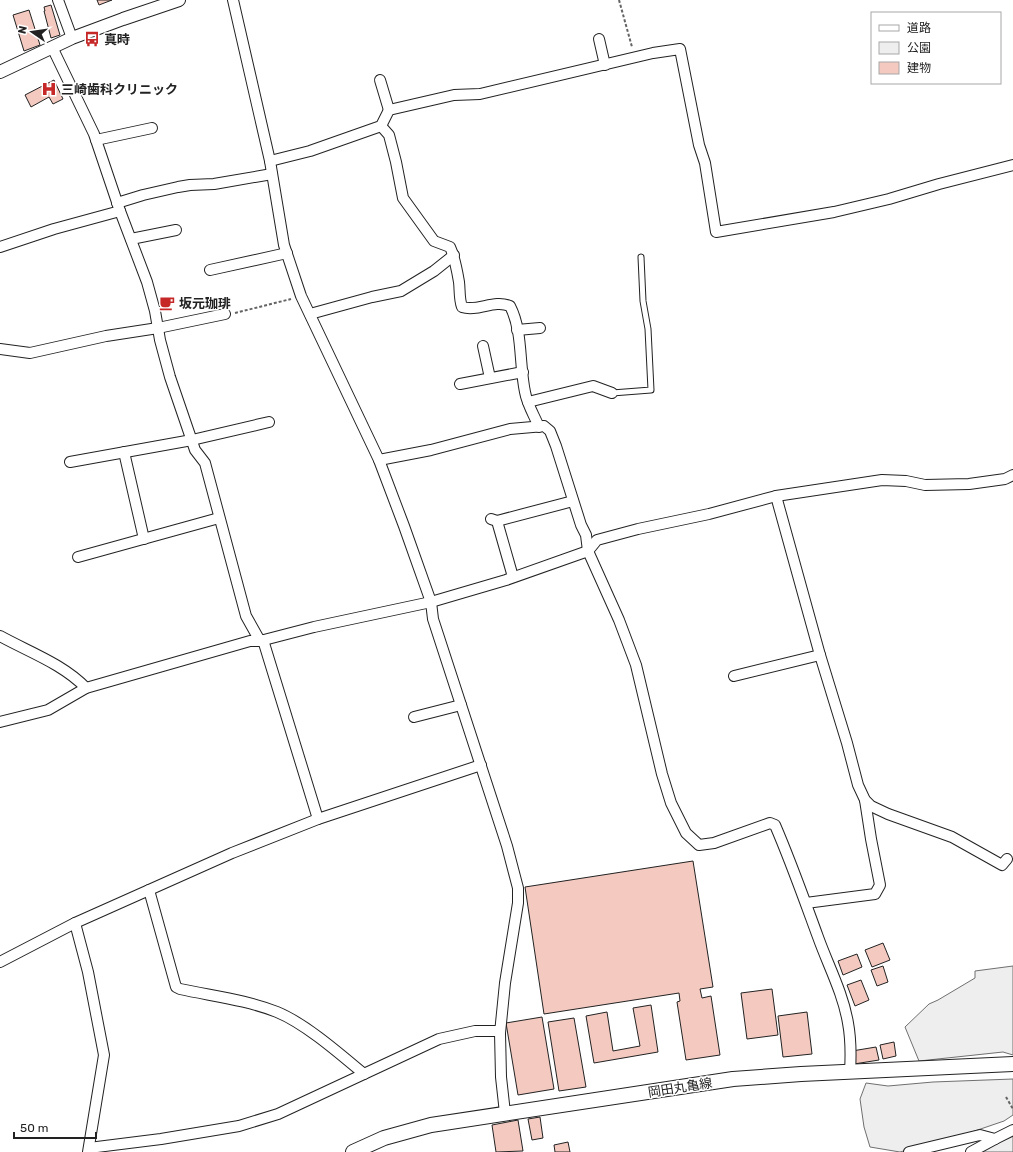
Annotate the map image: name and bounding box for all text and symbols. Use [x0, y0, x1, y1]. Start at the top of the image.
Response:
north arrow [12, 12, 52, 52]
legend [871, 12, 1001, 84]
text: 道路 [907, 21, 931, 35]
text: N [16, 24, 30, 35]
bus stop icon: 真時 [83, 30, 101, 48]
place label: 真時 [104, 32, 130, 47]
text: 公園 [907, 41, 931, 55]
text: 建物 [907, 61, 931, 75]
hospital icon: 三崎歯科クリニック [40, 80, 58, 98]
place label: 三崎歯科クリニック [61, 82, 178, 97]
cafe icon: 坂元珈琲 [158, 294, 176, 312]
place label: 坂元珈琲 [179, 296, 231, 311]
street label: 岡田丸亀線 [647, 1075, 713, 1100]
scale bar [14, 1114, 96, 1140]
text: 50 m [20, 1121, 48, 1135]

